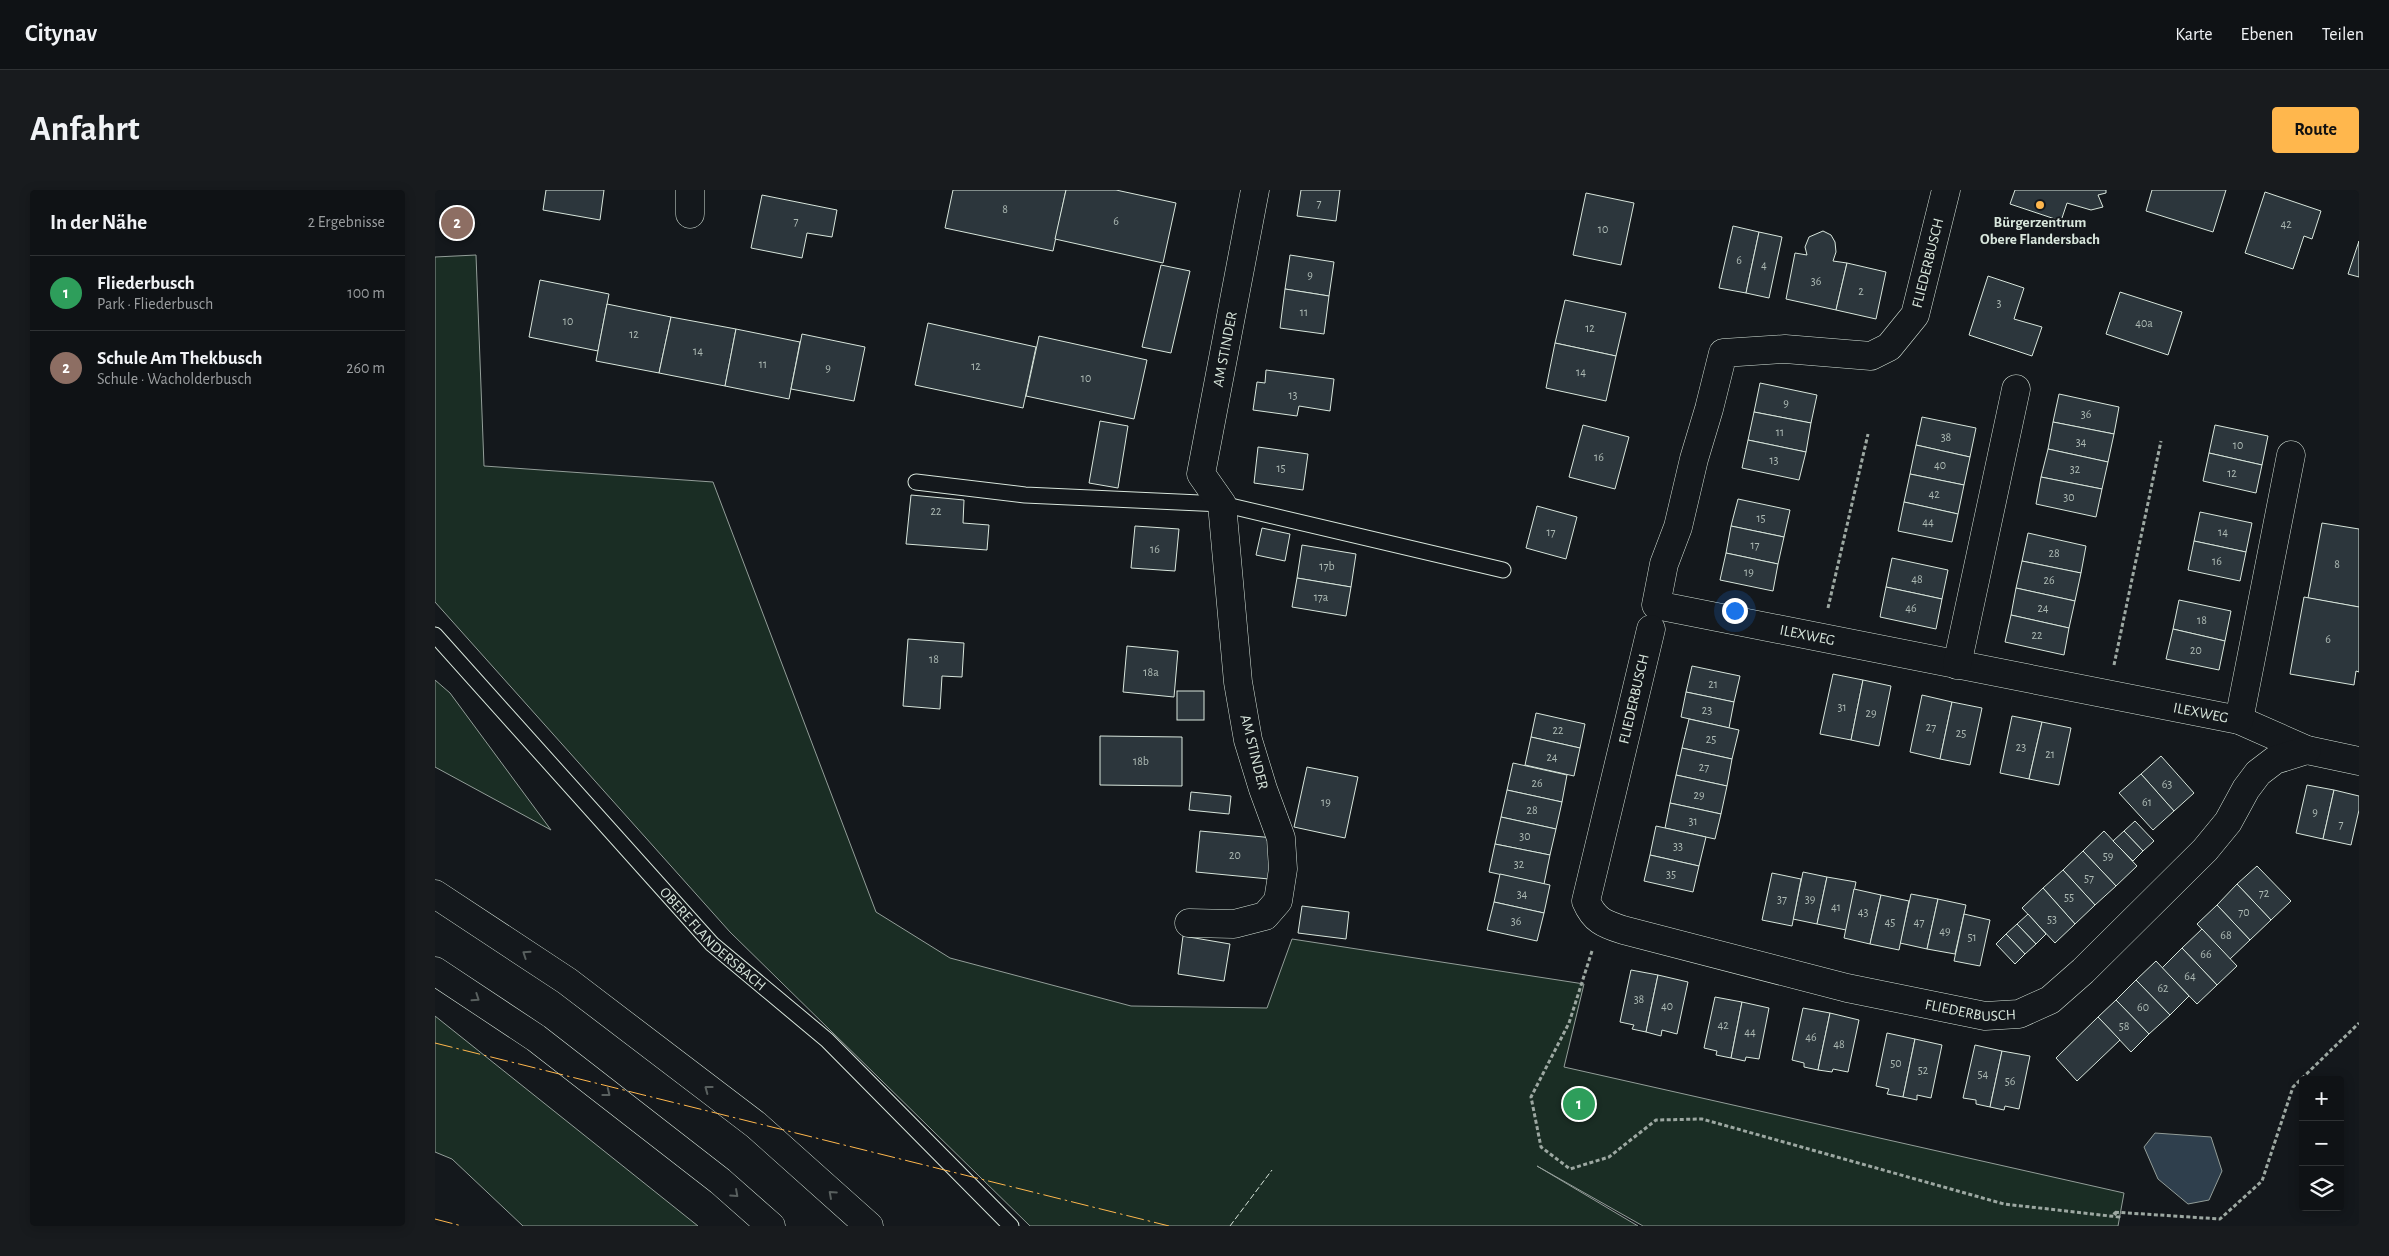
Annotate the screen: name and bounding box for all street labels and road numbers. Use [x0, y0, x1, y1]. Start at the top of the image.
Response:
street label: FLIEDERBUSCH [1910, 217, 1946, 309]
street label: AM STINDER [1210, 310, 1239, 388]
street label: ILEXWEG [1779, 622, 1836, 648]
street label: FLIEDERBUSCH [1616, 653, 1652, 745]
street label: ILEXWEG [2172, 700, 2230, 725]
street label: AM STINDER [1237, 713, 1271, 791]
street label: OBERE FLANDERSBACH [657, 884, 769, 993]
street label: FLIEDERBUSCH [1924, 997, 2016, 1024]

